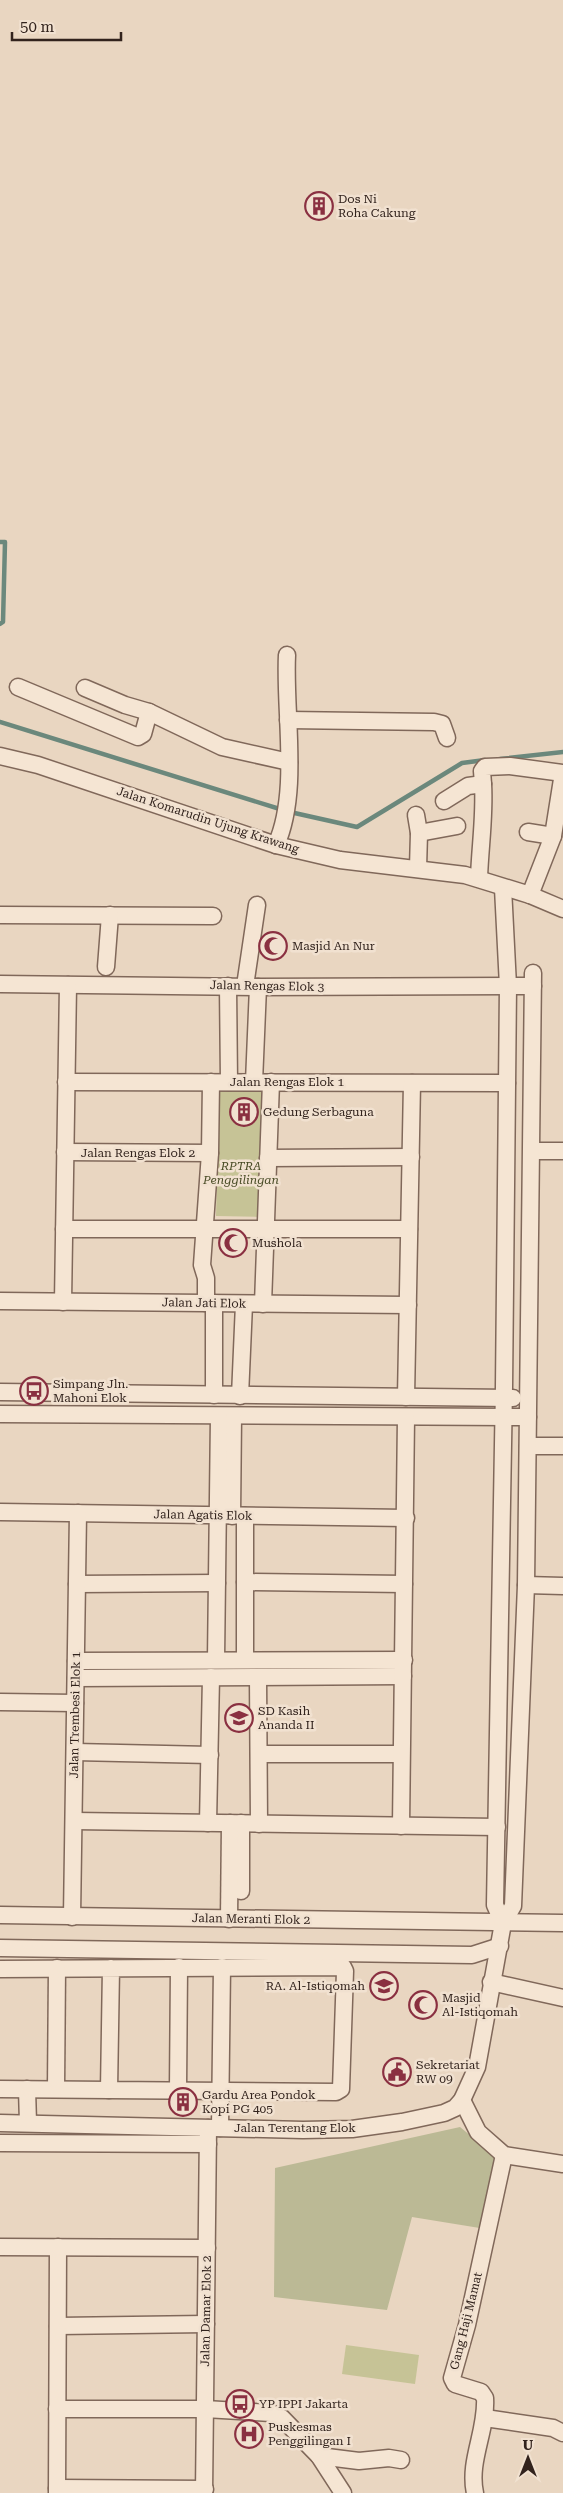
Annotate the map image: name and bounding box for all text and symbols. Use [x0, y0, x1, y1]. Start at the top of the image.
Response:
scale bar [12, 10, 121, 42]
text: 50 m [20, 18, 55, 36]
building icon: Dos Ni Roha Cakung [304, 191, 334, 221]
place label: Dos Ni Roha Cakung [338, 192, 416, 220]
street label: Jalan Komarudin Ujung Krawang [115, 784, 301, 856]
mosque icon: Masjid An Nur [258, 931, 288, 961]
place label: Masjid An Nur [292, 939, 375, 953]
street label: Jalan Rengas Elok 3 [210, 978, 325, 994]
street label: Jalan Rengas Elok 1 [230, 1075, 345, 1089]
building icon: Gedung Serbaguna [229, 1097, 259, 1127]
place label: Gedung Serbaguna [263, 1105, 374, 1119]
street label: Jalan Rengas Elok 2 [81, 1146, 196, 1160]
park label: RPTRA Penggilingan [202, 1159, 279, 1187]
mosque icon: Mushola [218, 1228, 248, 1258]
place label: Mushola [252, 1236, 302, 1250]
street label: Jalan Jati Elok [162, 1295, 247, 1311]
bus stop icon: Simpang Jln. Mahoni Elok [19, 1376, 49, 1406]
place label: Simpang Jln. Mahoni Elok [53, 1377, 128, 1405]
street label: Jalan Agatis Elok [153, 1507, 253, 1523]
street label: Jalan Trembesi Elok 1 [67, 1651, 83, 1779]
school or university icon: SD Kasih Ananda II [224, 1703, 254, 1733]
place label: SD Kasih Ananda II [258, 1704, 315, 1732]
street label: Jalan Meranti Elok 2 [192, 1911, 311, 1927]
school or university icon: RA. Al-Istiqomah [369, 1971, 399, 2001]
place label: RA. Al-Istiqomah [266, 1979, 365, 1993]
mosque icon: Masjid Al-Istiqomah [408, 1990, 438, 2020]
place label: Masjid Al-Istiqomah [442, 1991, 518, 2019]
public building icon: Sekretariat RW 09 [382, 2057, 412, 2087]
place label: Sekretariat RW 09 [416, 2058, 480, 2086]
building icon: Gardu Area Pondok Kopi PG 405 [168, 2087, 198, 2117]
place label: Gardu Area Pondok Kopi PG 405 [202, 2088, 316, 2116]
street label: Jalan Terentang Elok [234, 2121, 356, 2135]
street label: Jalan Damar Elok 2 [198, 2255, 214, 2367]
street label: Gang Haji Mamat [447, 2270, 485, 2371]
bus stop icon: YP IPPI Jakarta [225, 2389, 255, 2419]
place label: YP IPPI Jakarta [259, 2397, 348, 2411]
hospital icon: Puskesmas Penggilingan I [234, 2419, 264, 2449]
place label: Puskesmas Penggilingan I [268, 2420, 351, 2448]
north arrow [503, 2433, 553, 2483]
text: U [523, 2437, 534, 2453]

